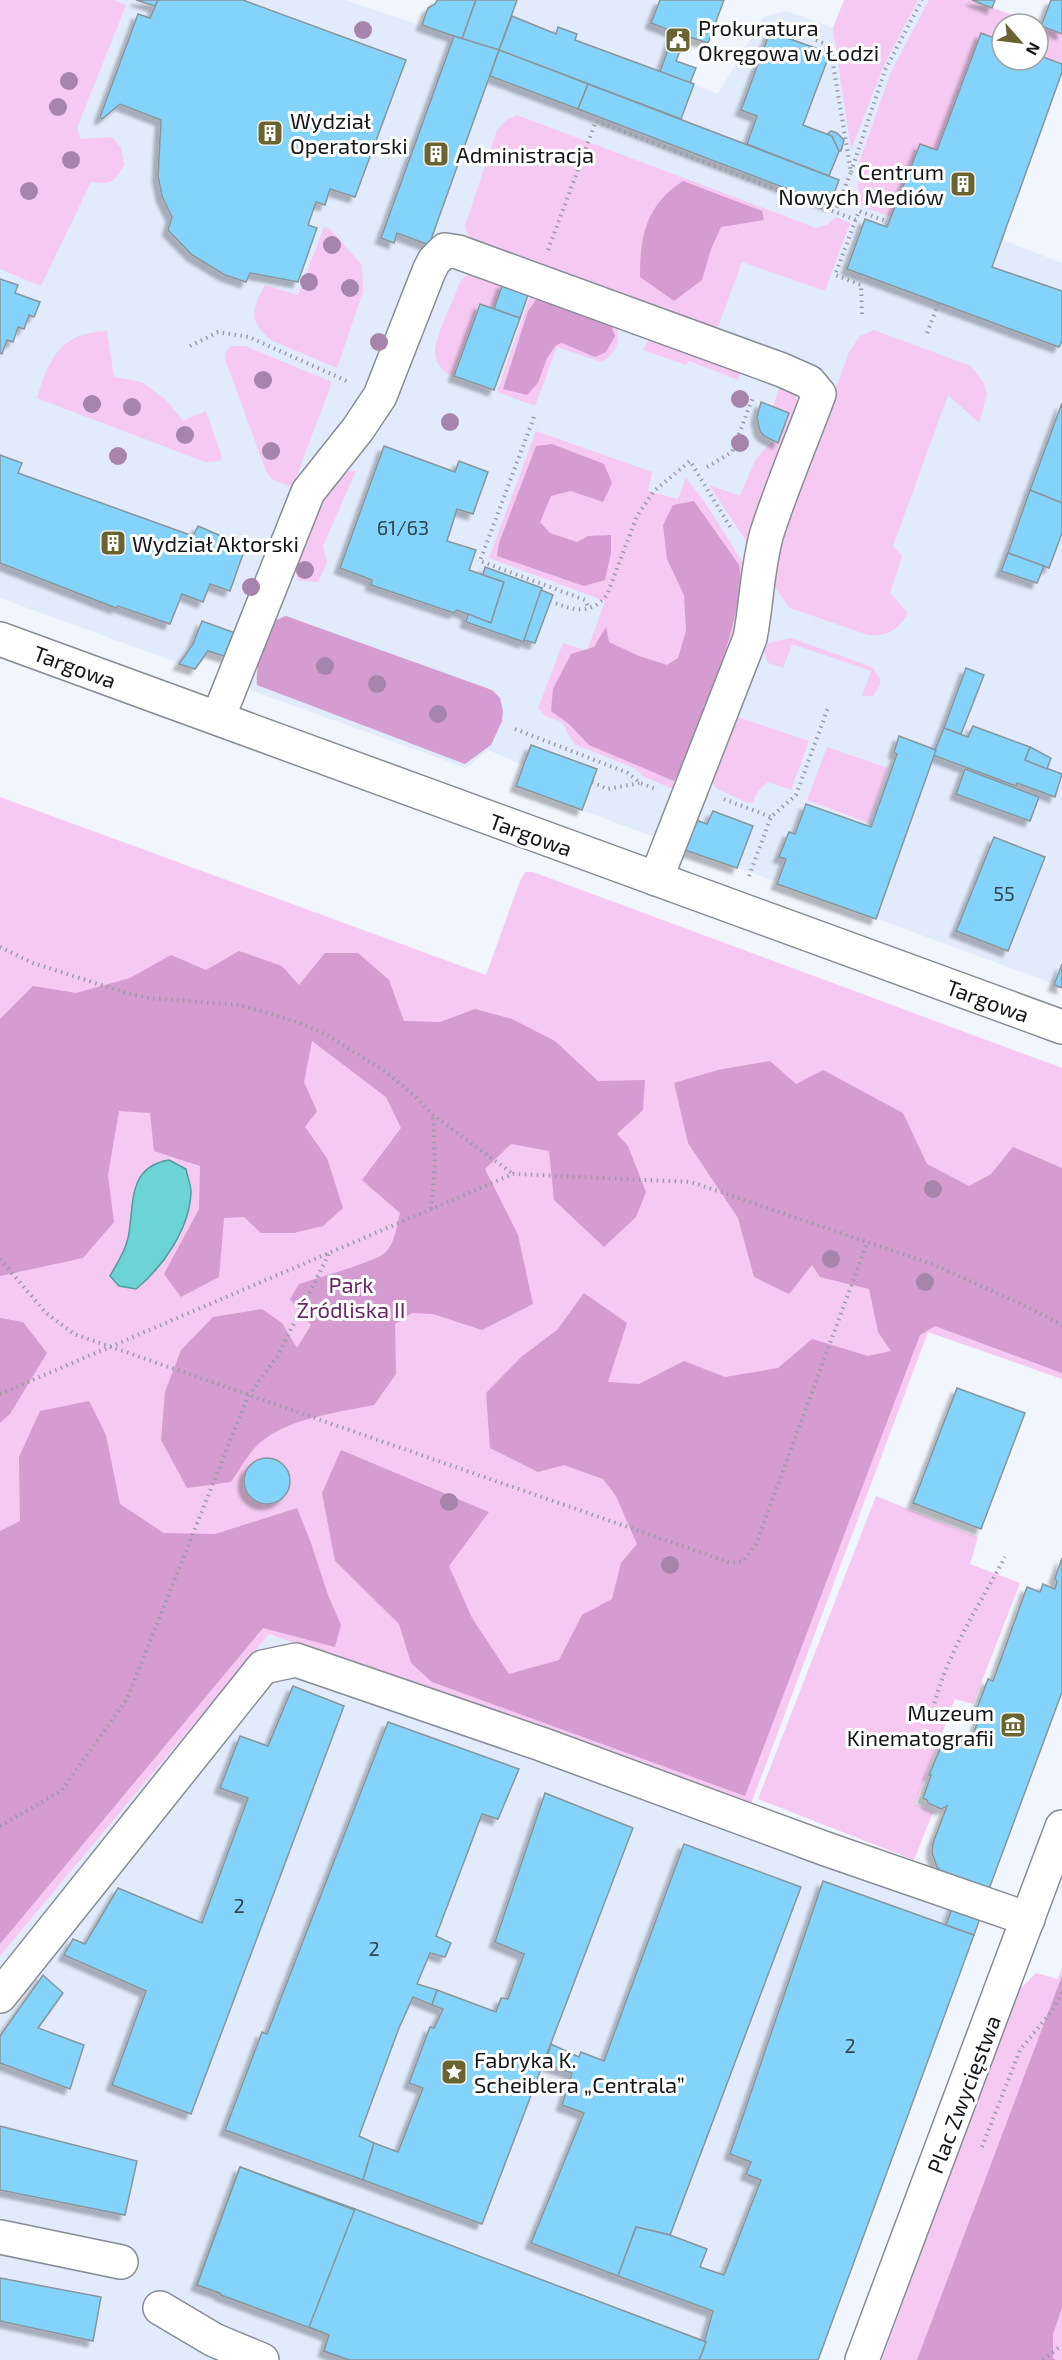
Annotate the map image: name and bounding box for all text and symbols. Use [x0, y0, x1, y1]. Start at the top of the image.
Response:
north arrow [990, 12, 1050, 72]
place label: Prokuratura Okręgowa w Łodzi [698, 14, 879, 65]
public building icon: Prokuratura Okręgowa w Łodzi [663, 25, 693, 55]
text: N [1023, 40, 1045, 59]
place label: Wydział Operatorski [290, 107, 408, 158]
building icon: Wydział Operatorski [255, 118, 285, 148]
building icon: Administracja [421, 139, 451, 169]
place label: Administracja [456, 141, 594, 168]
place label: Centrum Nowych Mediów [778, 158, 944, 209]
building icon: Centrum Nowych Mediów [948, 169, 978, 199]
house number: 61/63 [377, 515, 429, 539]
building icon: Wydział Aktorski [98, 528, 128, 558]
place label: Wydział Aktorski [132, 530, 299, 556]
street label: Targowa [30, 639, 120, 693]
street label: Targowa [486, 807, 576, 861]
house number: 55 [993, 881, 1015, 905]
street label: Targowa [943, 973, 1033, 1027]
park label: Park Źródliska II [297, 1271, 405, 1322]
place label: Muzeum Kinematografii [847, 1699, 994, 1750]
museum icon: Muzeum Kinematografii [998, 1710, 1028, 1740]
house number: 2 [233, 1893, 245, 1917]
house number: 2 [368, 1936, 380, 1960]
street label: Plac Zwycięstwa [921, 2011, 1005, 2177]
house number: 2 [844, 2033, 856, 2057]
place label: Fabryka K. Scheiblera „Centrala” [474, 2046, 685, 2097]
place icon: Fabryka K. Scheiblera „Centrala” [439, 2057, 469, 2087]

